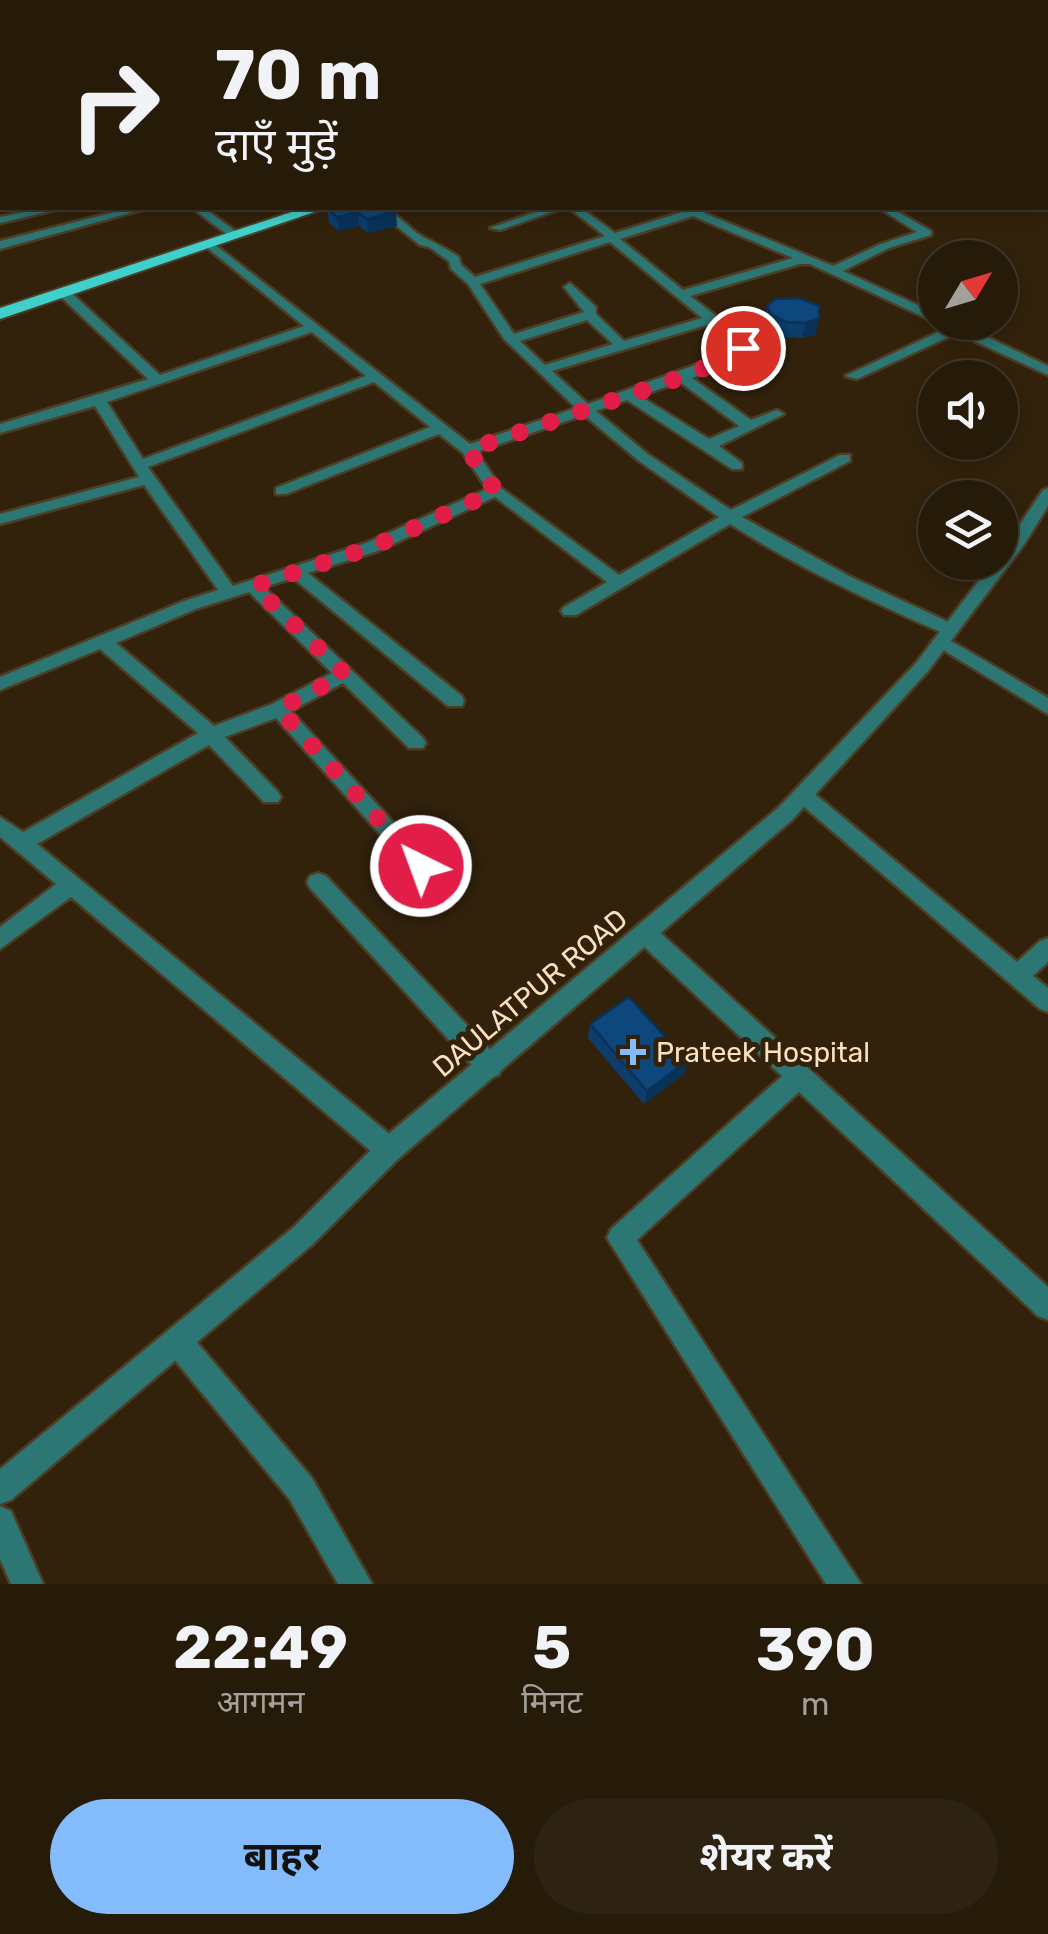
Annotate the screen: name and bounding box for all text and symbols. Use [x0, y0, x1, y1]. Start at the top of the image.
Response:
text: 70 m [215, 34, 382, 117]
icon: right [50, 40, 180, 170]
text: दाएँ मुड़ें [215, 118, 337, 171]
north arrow [918, 240, 1018, 340]
map controls [918, 240, 1018, 580]
pin [701, 306, 786, 391]
icon: arrive [716, 321, 771, 376]
button: sound [918, 360, 1018, 460]
button: layers [918, 480, 1018, 580]
position arrow [369, 814, 473, 918]
street label: DAULATPUR ROAD [426, 902, 634, 1084]
place label: Prateek Hospital [656, 1036, 870, 1069]
marker: Prateek Hospital [620, 1039, 646, 1065]
text: 22:49 [173, 1612, 348, 1683]
text: 5 [533, 1612, 571, 1683]
text: 390 [756, 1614, 875, 1685]
text: आगमन [217, 1683, 304, 1721]
text: मिनट [521, 1683, 583, 1721]
text: m [801, 1685, 830, 1723]
button: बाहर [50, 1799, 514, 1914]
button: शेयर करें [534, 1799, 998, 1914]

